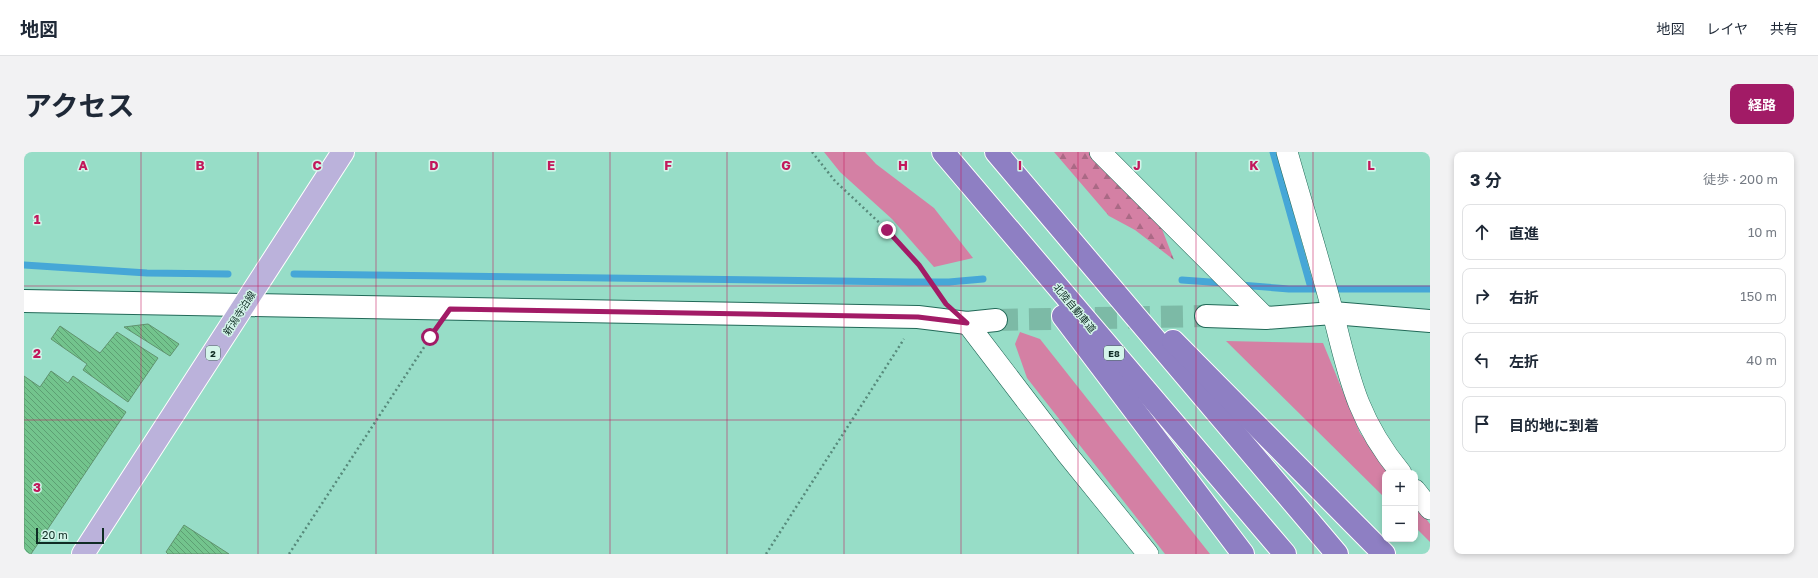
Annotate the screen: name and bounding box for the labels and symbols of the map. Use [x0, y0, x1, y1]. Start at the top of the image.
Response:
text: A [78, 157, 88, 173]
text: B [195, 157, 205, 173]
text: C [312, 157, 322, 173]
text: D [429, 157, 439, 173]
text: E [547, 157, 555, 173]
text: F [664, 157, 672, 173]
text: G [781, 157, 791, 173]
text: H [898, 157, 908, 173]
text: I [1018, 157, 1022, 173]
text: J [1133, 157, 1141, 173]
text: K [1249, 157, 1259, 173]
text: L [1367, 157, 1375, 173]
text: 1 [34, 211, 41, 227]
route end [878, 221, 896, 239]
street label: 北陸自動車道 [1051, 281, 1099, 335]
street label: 新潟寺泊線 [220, 289, 258, 337]
route start [421, 328, 439, 346]
text: 2 [33, 345, 41, 361]
road number: 2 [206, 346, 220, 360]
road number: E8 [1104, 346, 1124, 360]
text: 3 [33, 479, 41, 495]
scale bar [36, 526, 104, 545]

